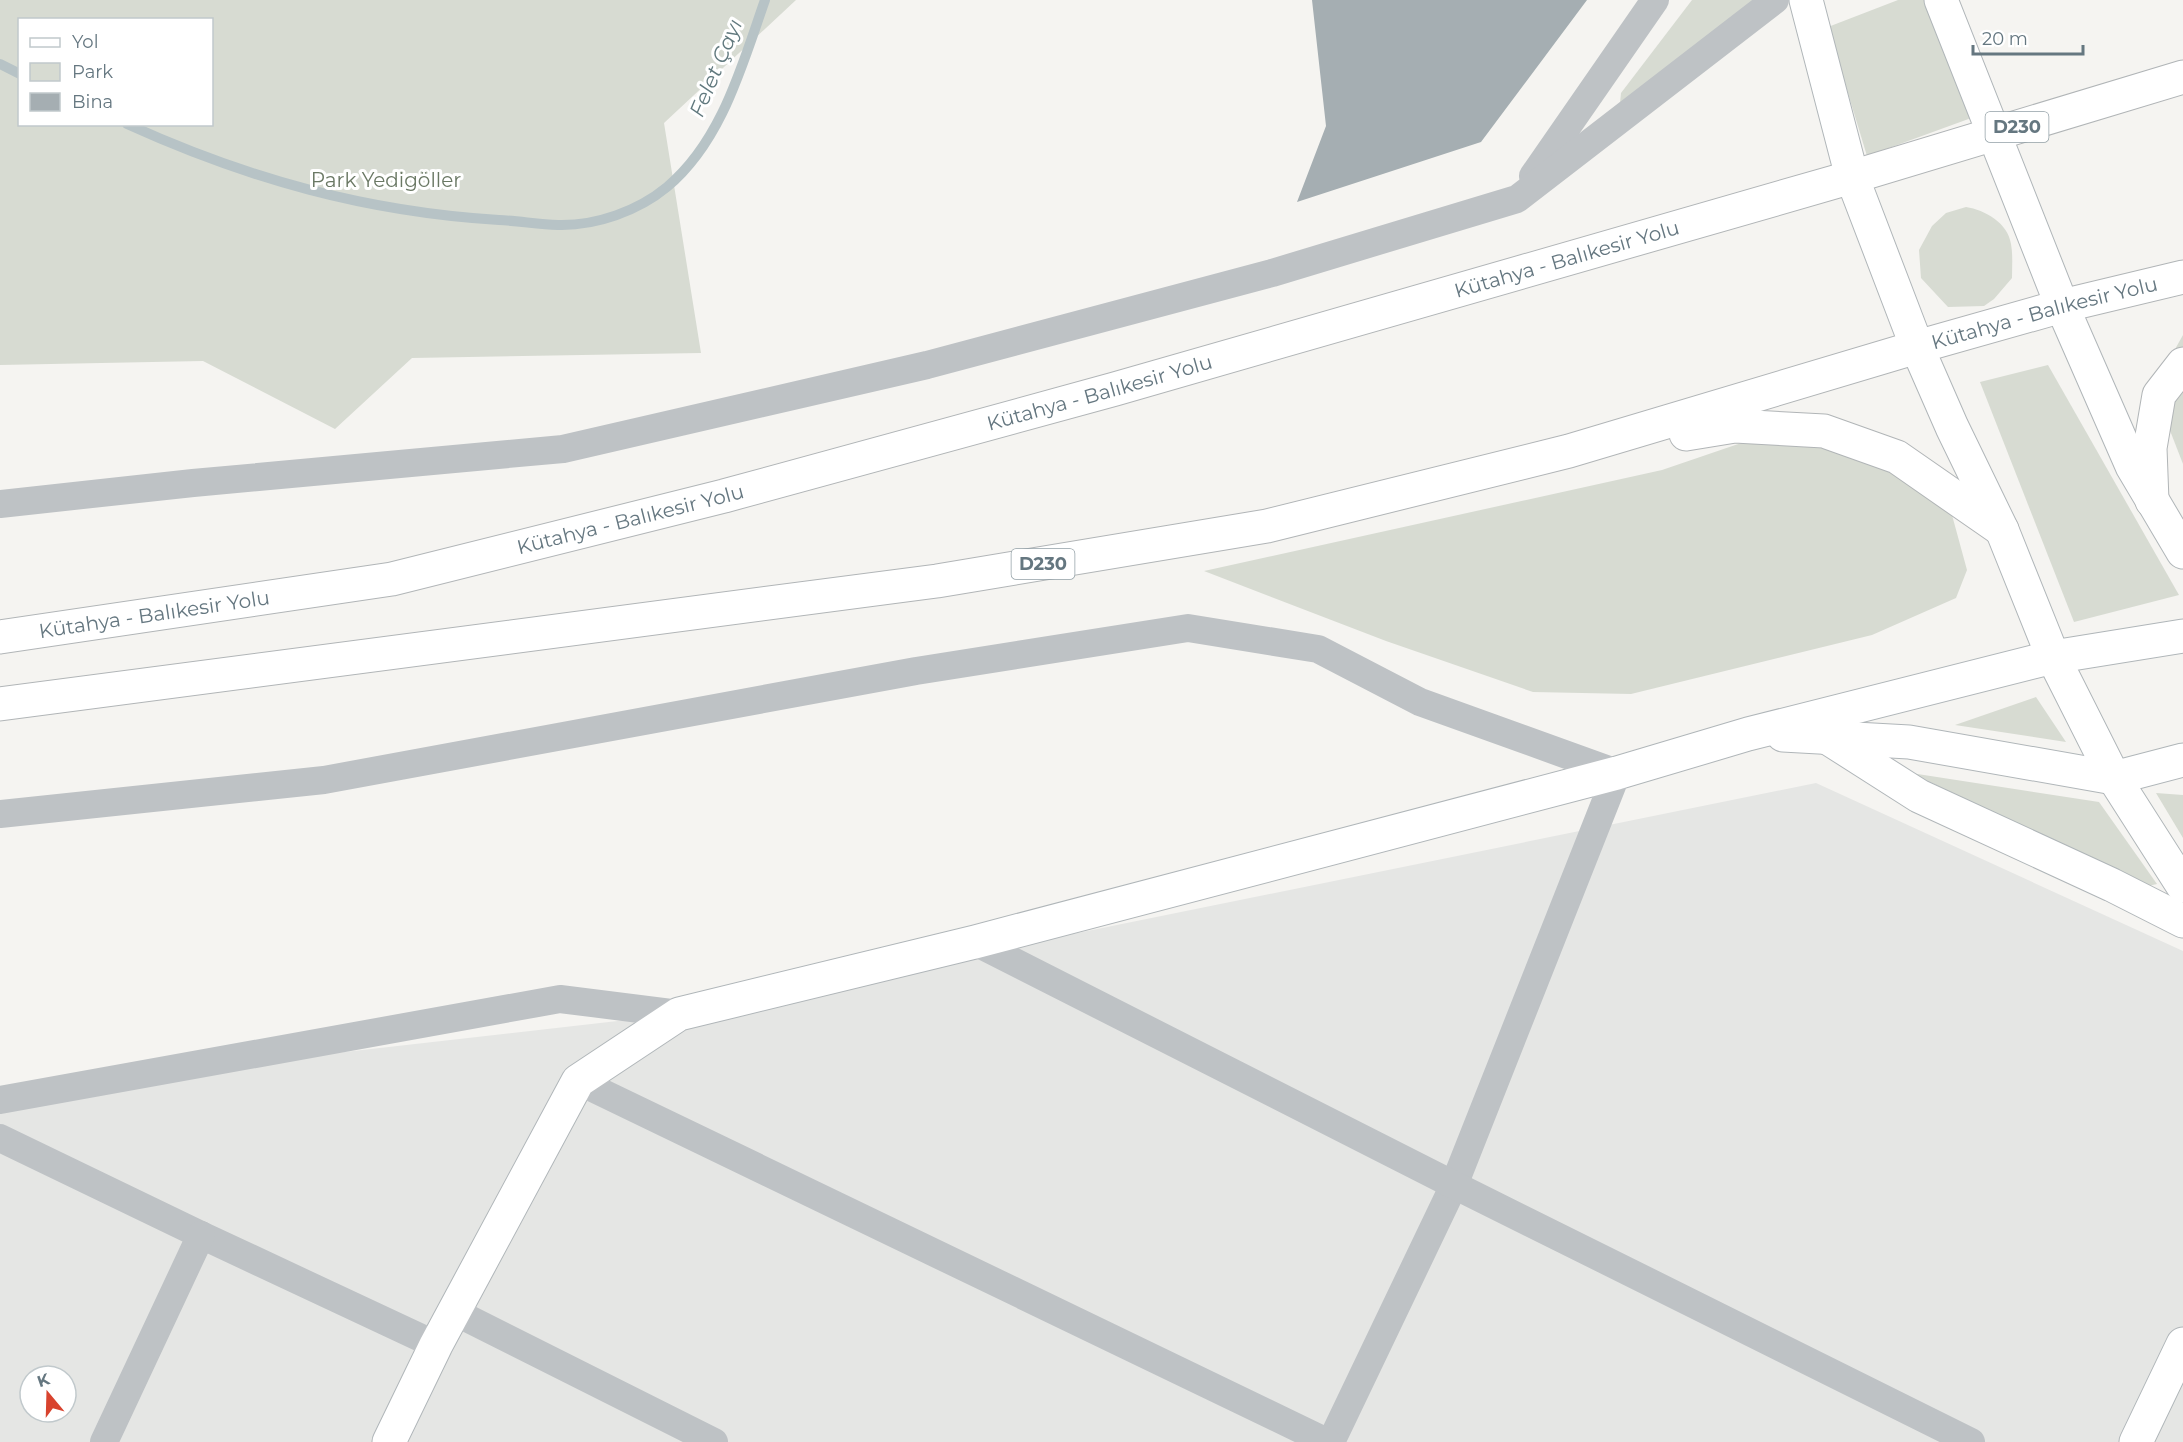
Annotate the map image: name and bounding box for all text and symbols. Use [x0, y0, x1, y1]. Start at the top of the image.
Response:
water label: Felet Çayı [684, 15, 747, 120]
legend [18, 18, 213, 126]
scale bar [1973, 18, 2082, 56]
text: 20 m [1982, 28, 2028, 50]
text: Yol [72, 31, 98, 53]
text: Park [72, 61, 113, 83]
text: Bina [72, 91, 113, 113]
road number: D230 [1986, 112, 2048, 142]
park label: Park Yedigöller [311, 168, 461, 192]
street label: Kütahya - Balıkesir Yolu [1452, 215, 1682, 303]
street label: Kütahya - Balıkesir Yolu [1929, 272, 2160, 354]
street label: Kütahya - Balıkesir Yolu [984, 350, 1215, 436]
street label: Kütahya - Balıkesir Yolu [514, 479, 746, 559]
road number: D230 [1012, 549, 1074, 579]
street label: Kütahya - Balıkesir Yolu [37, 585, 271, 643]
north arrow [18, 1364, 78, 1424]
text: K [35, 1369, 53, 1391]

